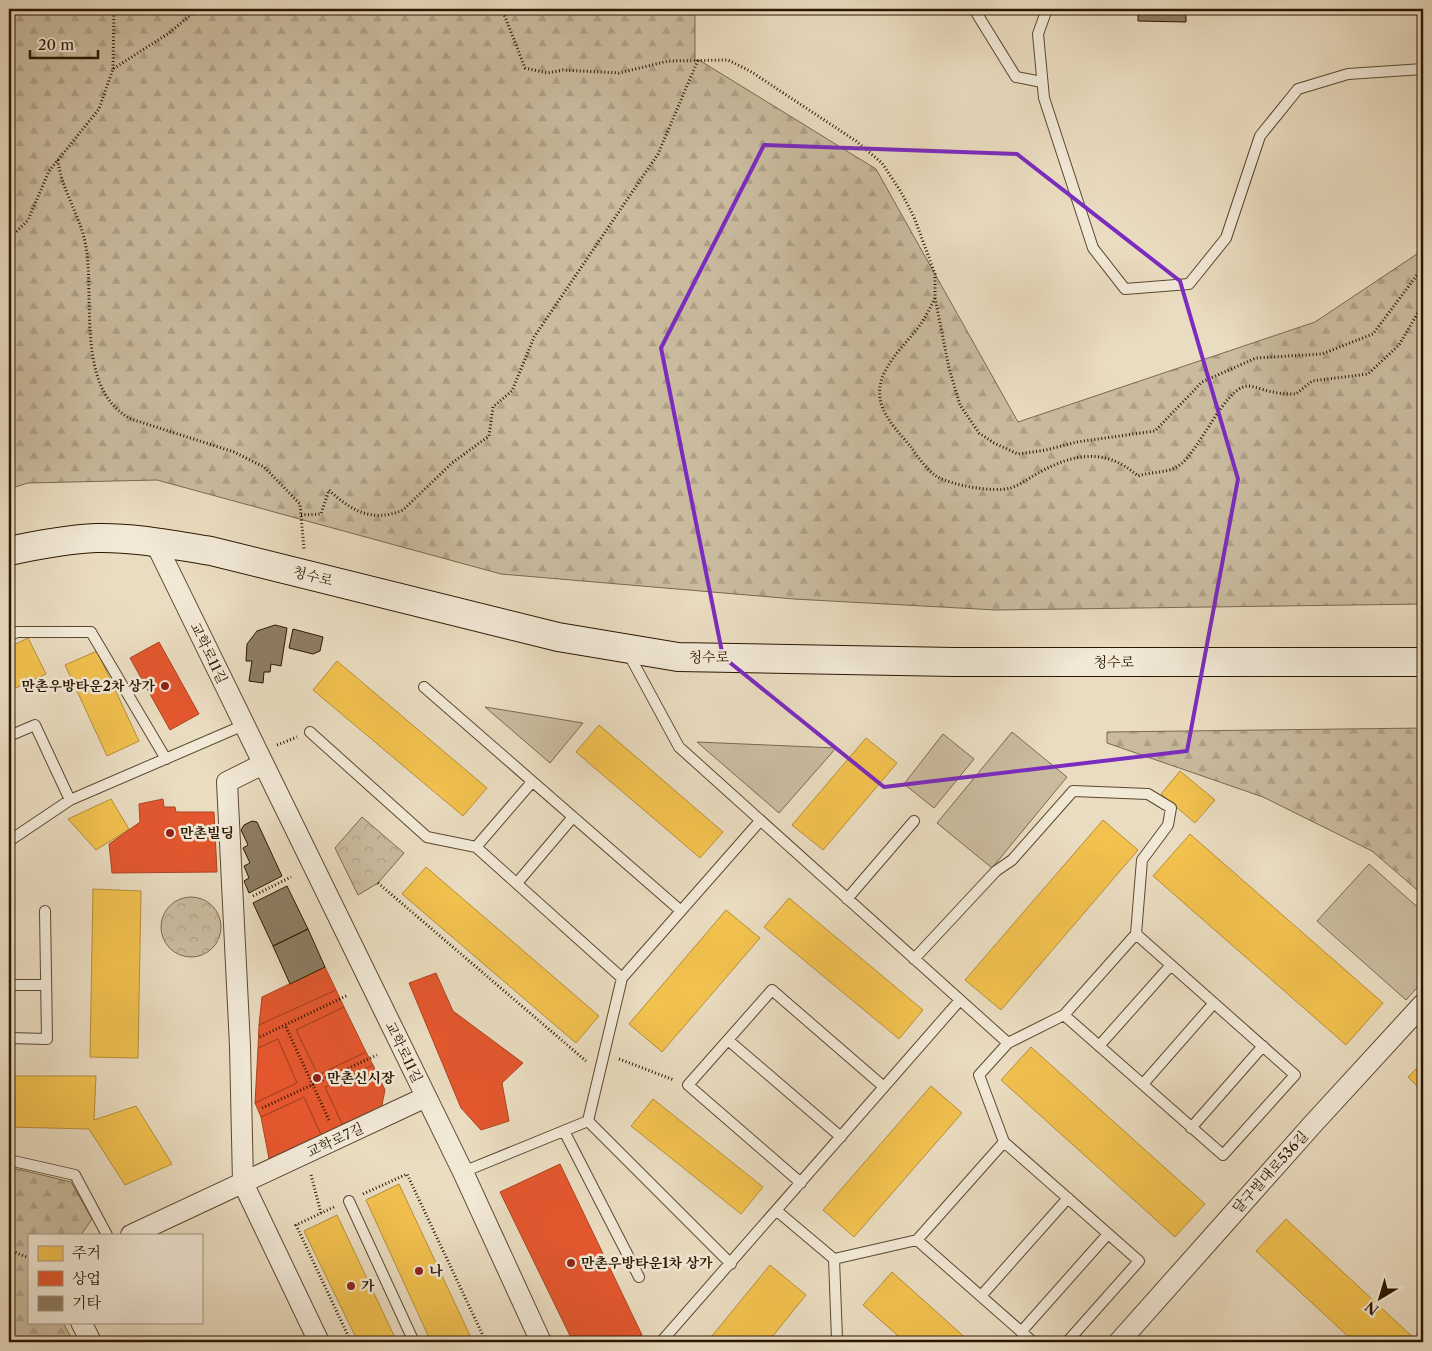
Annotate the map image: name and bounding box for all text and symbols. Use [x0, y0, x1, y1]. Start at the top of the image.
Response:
scale bar [30, 28, 98, 60]
text: 20 m [38, 35, 74, 54]
street label: 청수로 [291, 562, 335, 590]
street label: 교학로11길 [186, 619, 232, 687]
street label: 청수로 [689, 648, 730, 666]
street label: 청수로 [1094, 653, 1135, 671]
place label: 만촌우방타운2차 상가 [22, 677, 155, 695]
marker: 만촌우방타운2차 상가 [159, 680, 171, 692]
place label: 만촌빌딩 [180, 824, 234, 842]
marker: 만촌빌딩 [164, 827, 176, 839]
street label: 교학로11길 [381, 1018, 427, 1086]
place label: 만촌신시장 [327, 1069, 395, 1087]
marker: 만촌신시장 [311, 1072, 323, 1084]
street label: 교학로7길 [304, 1119, 366, 1161]
street label: 달구벌대로536길 [1228, 1127, 1312, 1217]
legend [28, 1234, 202, 1324]
text: 주거 [72, 1243, 101, 1262]
place label: 만촌우방타운1차 상가 [581, 1254, 713, 1272]
marker: 만촌우방타운1차 상가 [565, 1257, 577, 1269]
place label: 나 [429, 1262, 443, 1280]
marker: 나 [413, 1265, 425, 1277]
text: 상업 [72, 1269, 101, 1288]
north arrow [1354, 1274, 1404, 1324]
place label: 가 [361, 1277, 375, 1295]
marker: 가 [345, 1280, 357, 1292]
text: 기타 [72, 1293, 101, 1312]
text: N [1362, 1297, 1382, 1319]

